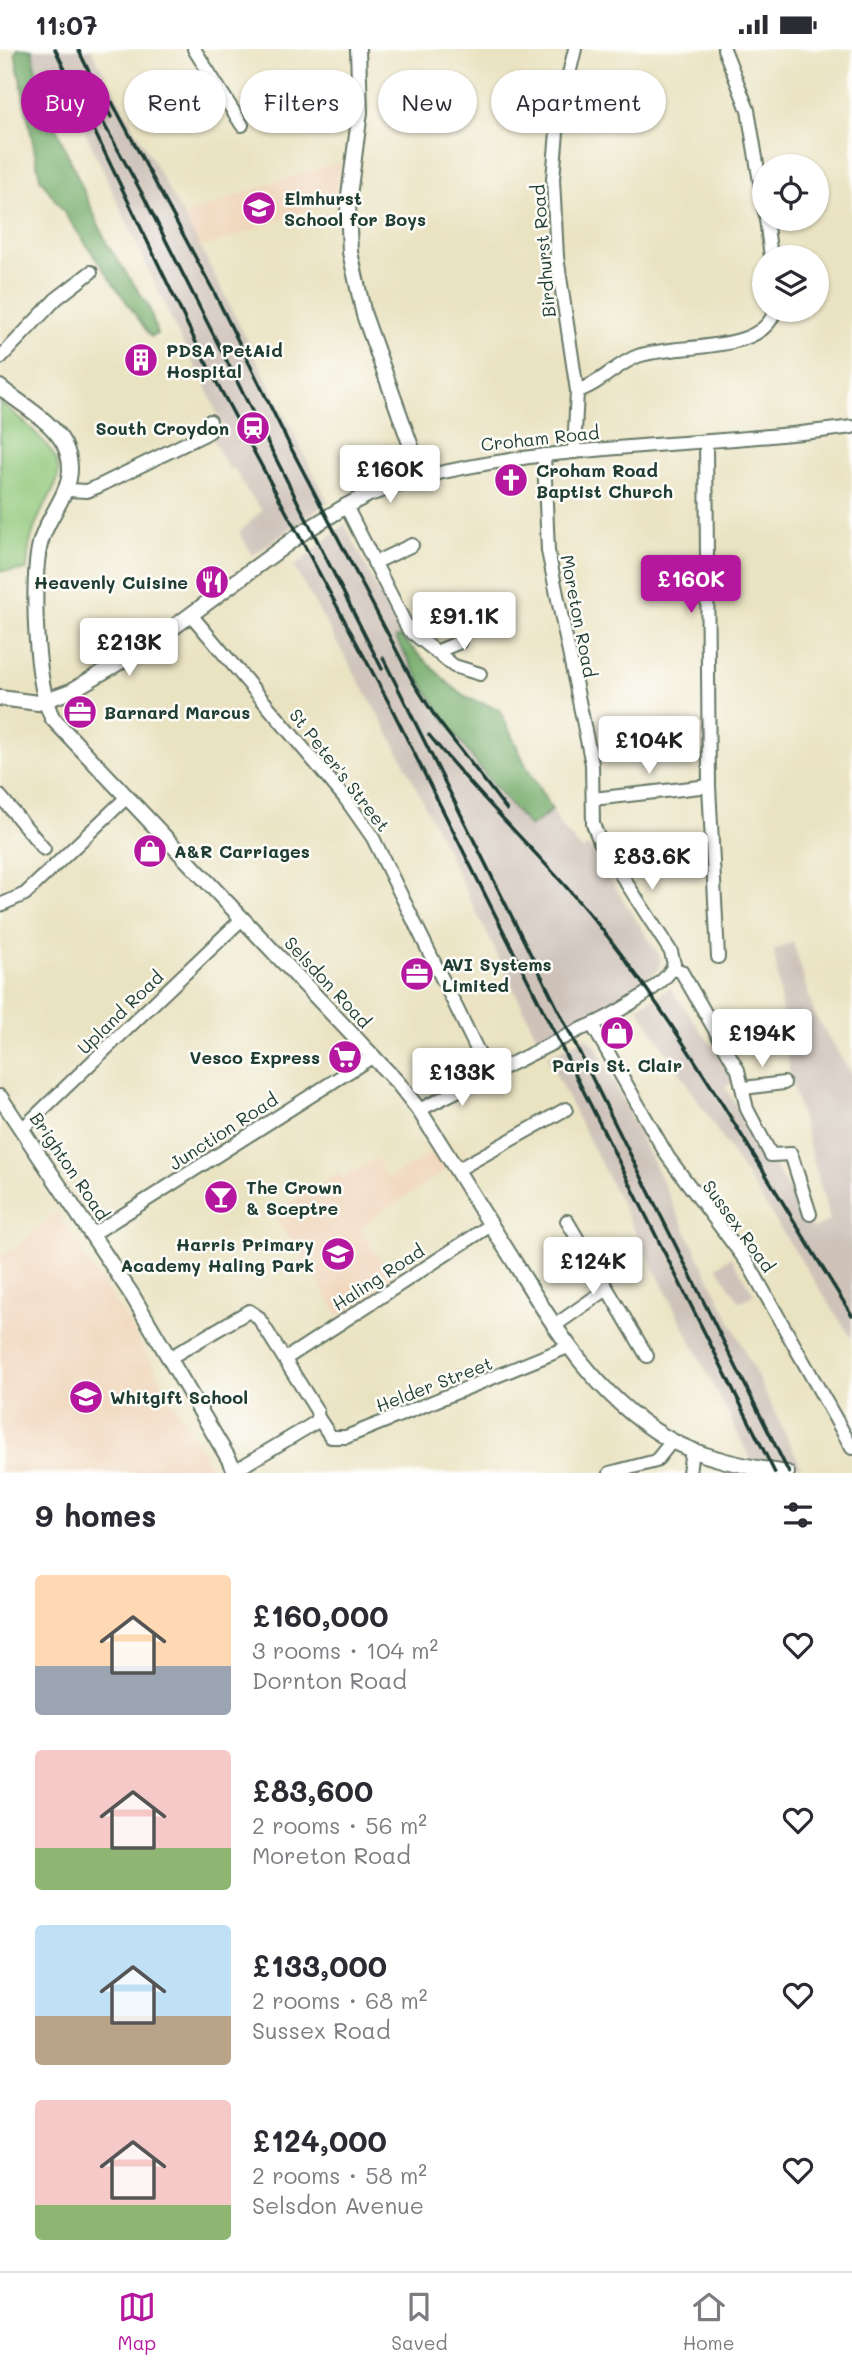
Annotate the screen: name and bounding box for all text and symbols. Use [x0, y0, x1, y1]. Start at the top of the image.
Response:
text: 11:07 [35, 8, 97, 42]
chip: Buy [21, 70, 110, 133]
chip: Rent [124, 70, 226, 133]
chip: Filters [240, 70, 364, 133]
chip: New [378, 70, 477, 133]
chip: Apartment [491, 70, 666, 133]
map controls [752, 154, 829, 322]
button: locate [752, 154, 829, 231]
street label: Birdhurst Road [525, 183, 561, 319]
place label: Elmhurst School for Boys [284, 186, 426, 231]
school or university icon: Elmhurst School for Boys [240, 189, 278, 227]
button: layers [752, 245, 829, 322]
place label: PDSA PetAid Hospital [166, 338, 283, 383]
building icon: PDSA PetAid Hospital [122, 341, 160, 379]
station icon: South Croydon [234, 409, 272, 447]
place label: South Croydon [95, 416, 229, 440]
street label: Croham Road [480, 420, 600, 456]
pin: £160K [341, 445, 439, 505]
text: £160K [356, 453, 424, 483]
place label: Croham Road Baptist Church [536, 458, 673, 503]
church icon: Croham Road Baptist Church [492, 461, 530, 499]
street label: Moreton Road [555, 553, 603, 679]
pin: £160K [642, 555, 740, 615]
restaurant icon: Heavenly Cuisine [193, 563, 231, 601]
text: £160K [657, 563, 725, 593]
place label: Heavenly Cuisine [34, 570, 188, 594]
pin: £91.1K [407, 593, 521, 652]
text: £91.1K [429, 600, 499, 630]
pin: £213K [80, 619, 178, 678]
text: £213K [96, 626, 162, 656]
office icon: Barnard Marcus [61, 693, 99, 731]
place label: Barnard Marcus [104, 700, 250, 724]
street label: St Peter's Street [284, 704, 396, 836]
pin: £104K [600, 717, 698, 776]
text: £104K [615, 724, 684, 754]
shop icon: A&R Carriages [131, 832, 169, 870]
pin: £83.6K [595, 833, 709, 892]
place label: A&R Carriages [174, 839, 310, 863]
text: £83.6K [613, 840, 691, 870]
street label: Selsdon Road [279, 931, 377, 1033]
place label: AVI Systems Limited [442, 952, 552, 997]
office icon: AVI Systems Limited [398, 955, 436, 993]
street label: Upland Road [72, 965, 168, 1059]
pin: £194K [713, 1009, 811, 1069]
shop icon: Paris St. Clair [598, 1014, 636, 1052]
text: £194K [728, 1017, 796, 1047]
supermarket icon: Vesco Express [326, 1038, 364, 1076]
place label: Vesco Express [190, 1045, 320, 1069]
pin: £133K [413, 1049, 511, 1108]
place label: Paris St. Clair [552, 1053, 682, 1077]
text: £133K [428, 1056, 496, 1086]
street label: Junction Road [164, 1087, 282, 1175]
street label: Brighton Road [25, 1107, 115, 1225]
place label: The Crown & Sceptre [246, 1175, 342, 1220]
street label: Sussex Road [697, 1175, 781, 1277]
bar icon: The Crown & Sceptre [202, 1178, 240, 1216]
place label: Harris Primary Academy Haling Park [121, 1232, 314, 1277]
school or university icon: Harris Primary Academy Haling Park [319, 1235, 357, 1273]
pin: £124K [544, 1237, 642, 1297]
street label: Haling Road [327, 1238, 429, 1316]
text: £124K [559, 1245, 627, 1275]
street label: Helder Street [372, 1351, 496, 1417]
school or university icon: Whitgift School [67, 1378, 105, 1416]
place label: Whitgift School [110, 1385, 248, 1409]
text: 9 homes [35, 1495, 156, 1535]
icon: filters [779, 1496, 817, 1534]
text: £160,000 [252, 1595, 388, 1635]
icon: home [91, 1603, 175, 1687]
icon: heart [779, 1626, 817, 1664]
text: 3 rooms · 104 m² [252, 1635, 438, 1665]
text: Dornton Road [252, 1665, 407, 1695]
text: £83,600 [252, 1770, 373, 1810]
icon: home [91, 1778, 175, 1862]
icon: heart [779, 1801, 817, 1839]
text: 2 rooms · 56 m² [252, 1810, 427, 1840]
text: Moreton Road [252, 1840, 411, 1870]
text: £133,000 [252, 1945, 387, 1985]
icon: home [91, 1953, 175, 2037]
icon: heart [779, 1976, 817, 2014]
text: 2 rooms · 68 m² [252, 1985, 427, 2015]
text: Sussex Road [252, 2015, 390, 2045]
text: £124,000 [252, 2120, 387, 2160]
icon: home [91, 2128, 175, 2212]
icon: heart [779, 2151, 817, 2189]
text: 2 rooms · 58 m² [252, 2160, 427, 2190]
text: Selsdon Avenue [252, 2190, 424, 2220]
tab: Map [118, 2288, 156, 2355]
tab: Saved [391, 2288, 448, 2355]
tab: Home [683, 2288, 734, 2355]

